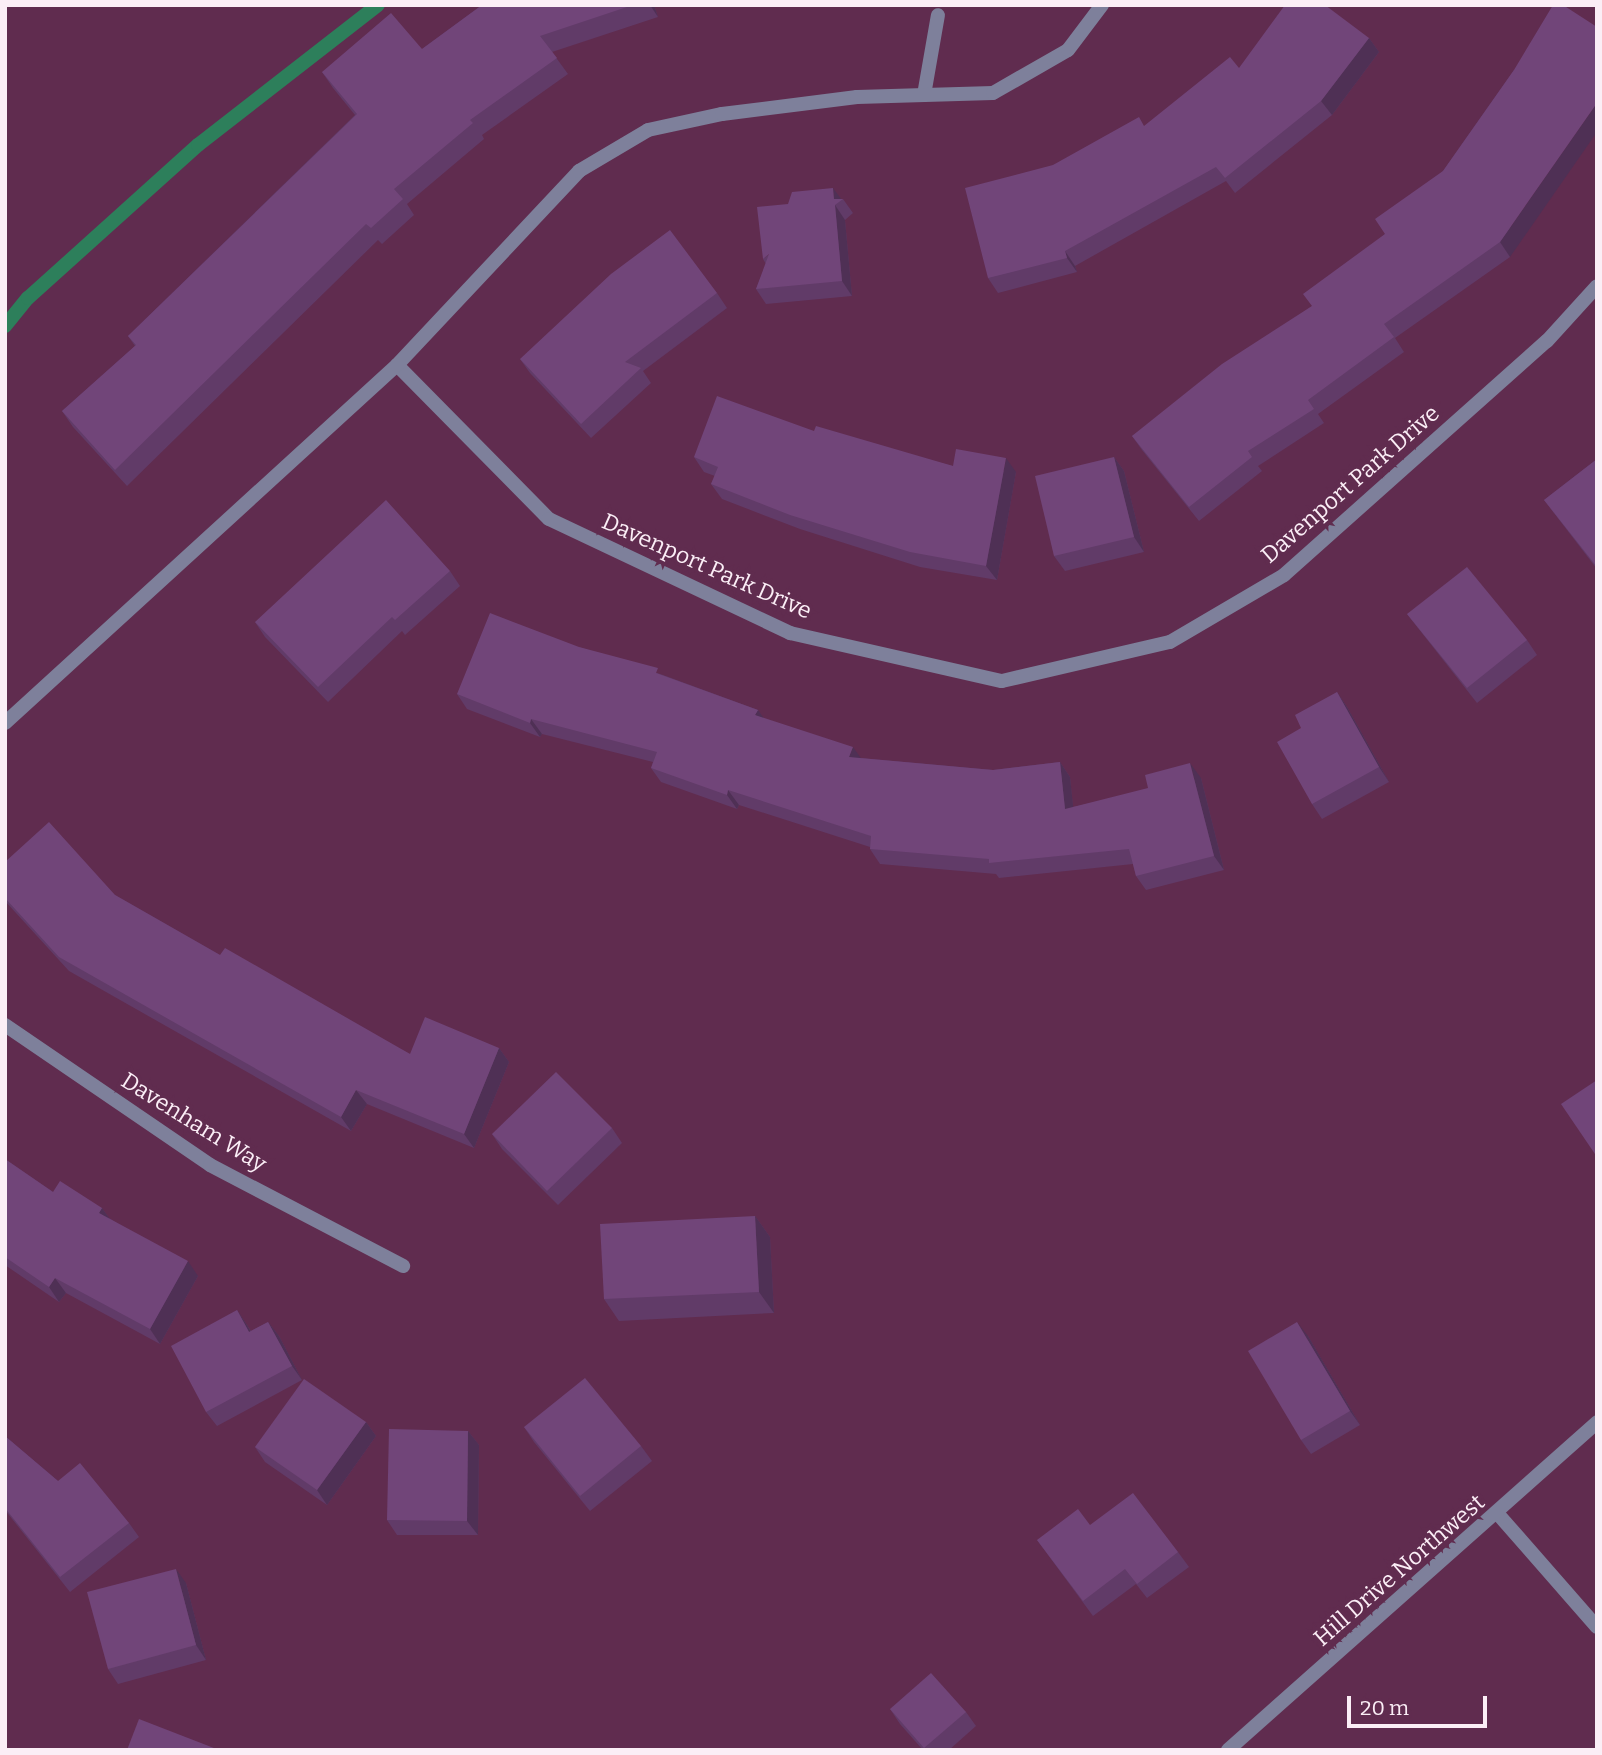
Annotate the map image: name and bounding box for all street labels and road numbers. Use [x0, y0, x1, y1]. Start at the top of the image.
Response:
street label: Davenport Park Drive [1255, 399, 1445, 569]
street label: Davenport Park Drive [598, 507, 816, 625]
street label: Davenham Way [116, 1066, 272, 1178]
street label: Hill Drive Northwest [1308, 1488, 1490, 1652]

